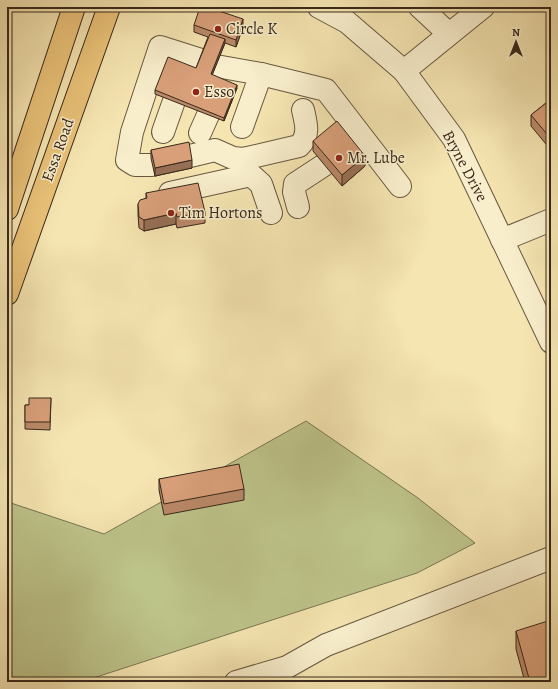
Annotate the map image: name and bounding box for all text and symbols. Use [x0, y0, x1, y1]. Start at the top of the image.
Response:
place label: Circle K [226, 18, 277, 40]
north arrow [496, 22, 536, 62]
marker: Circle K [213, 24, 223, 34]
text: N [512, 25, 520, 40]
place label: Esso [204, 81, 234, 103]
marker: Esso [191, 87, 201, 97]
street label: Essa Road [36, 115, 80, 185]
street label: Bryne Drive [437, 126, 493, 206]
place label: Mr. Lube [347, 147, 405, 169]
marker: Mr. Lube [334, 153, 344, 163]
place label: Tim Hortons [179, 202, 263, 224]
marker: Tim Hortons [166, 208, 176, 218]

